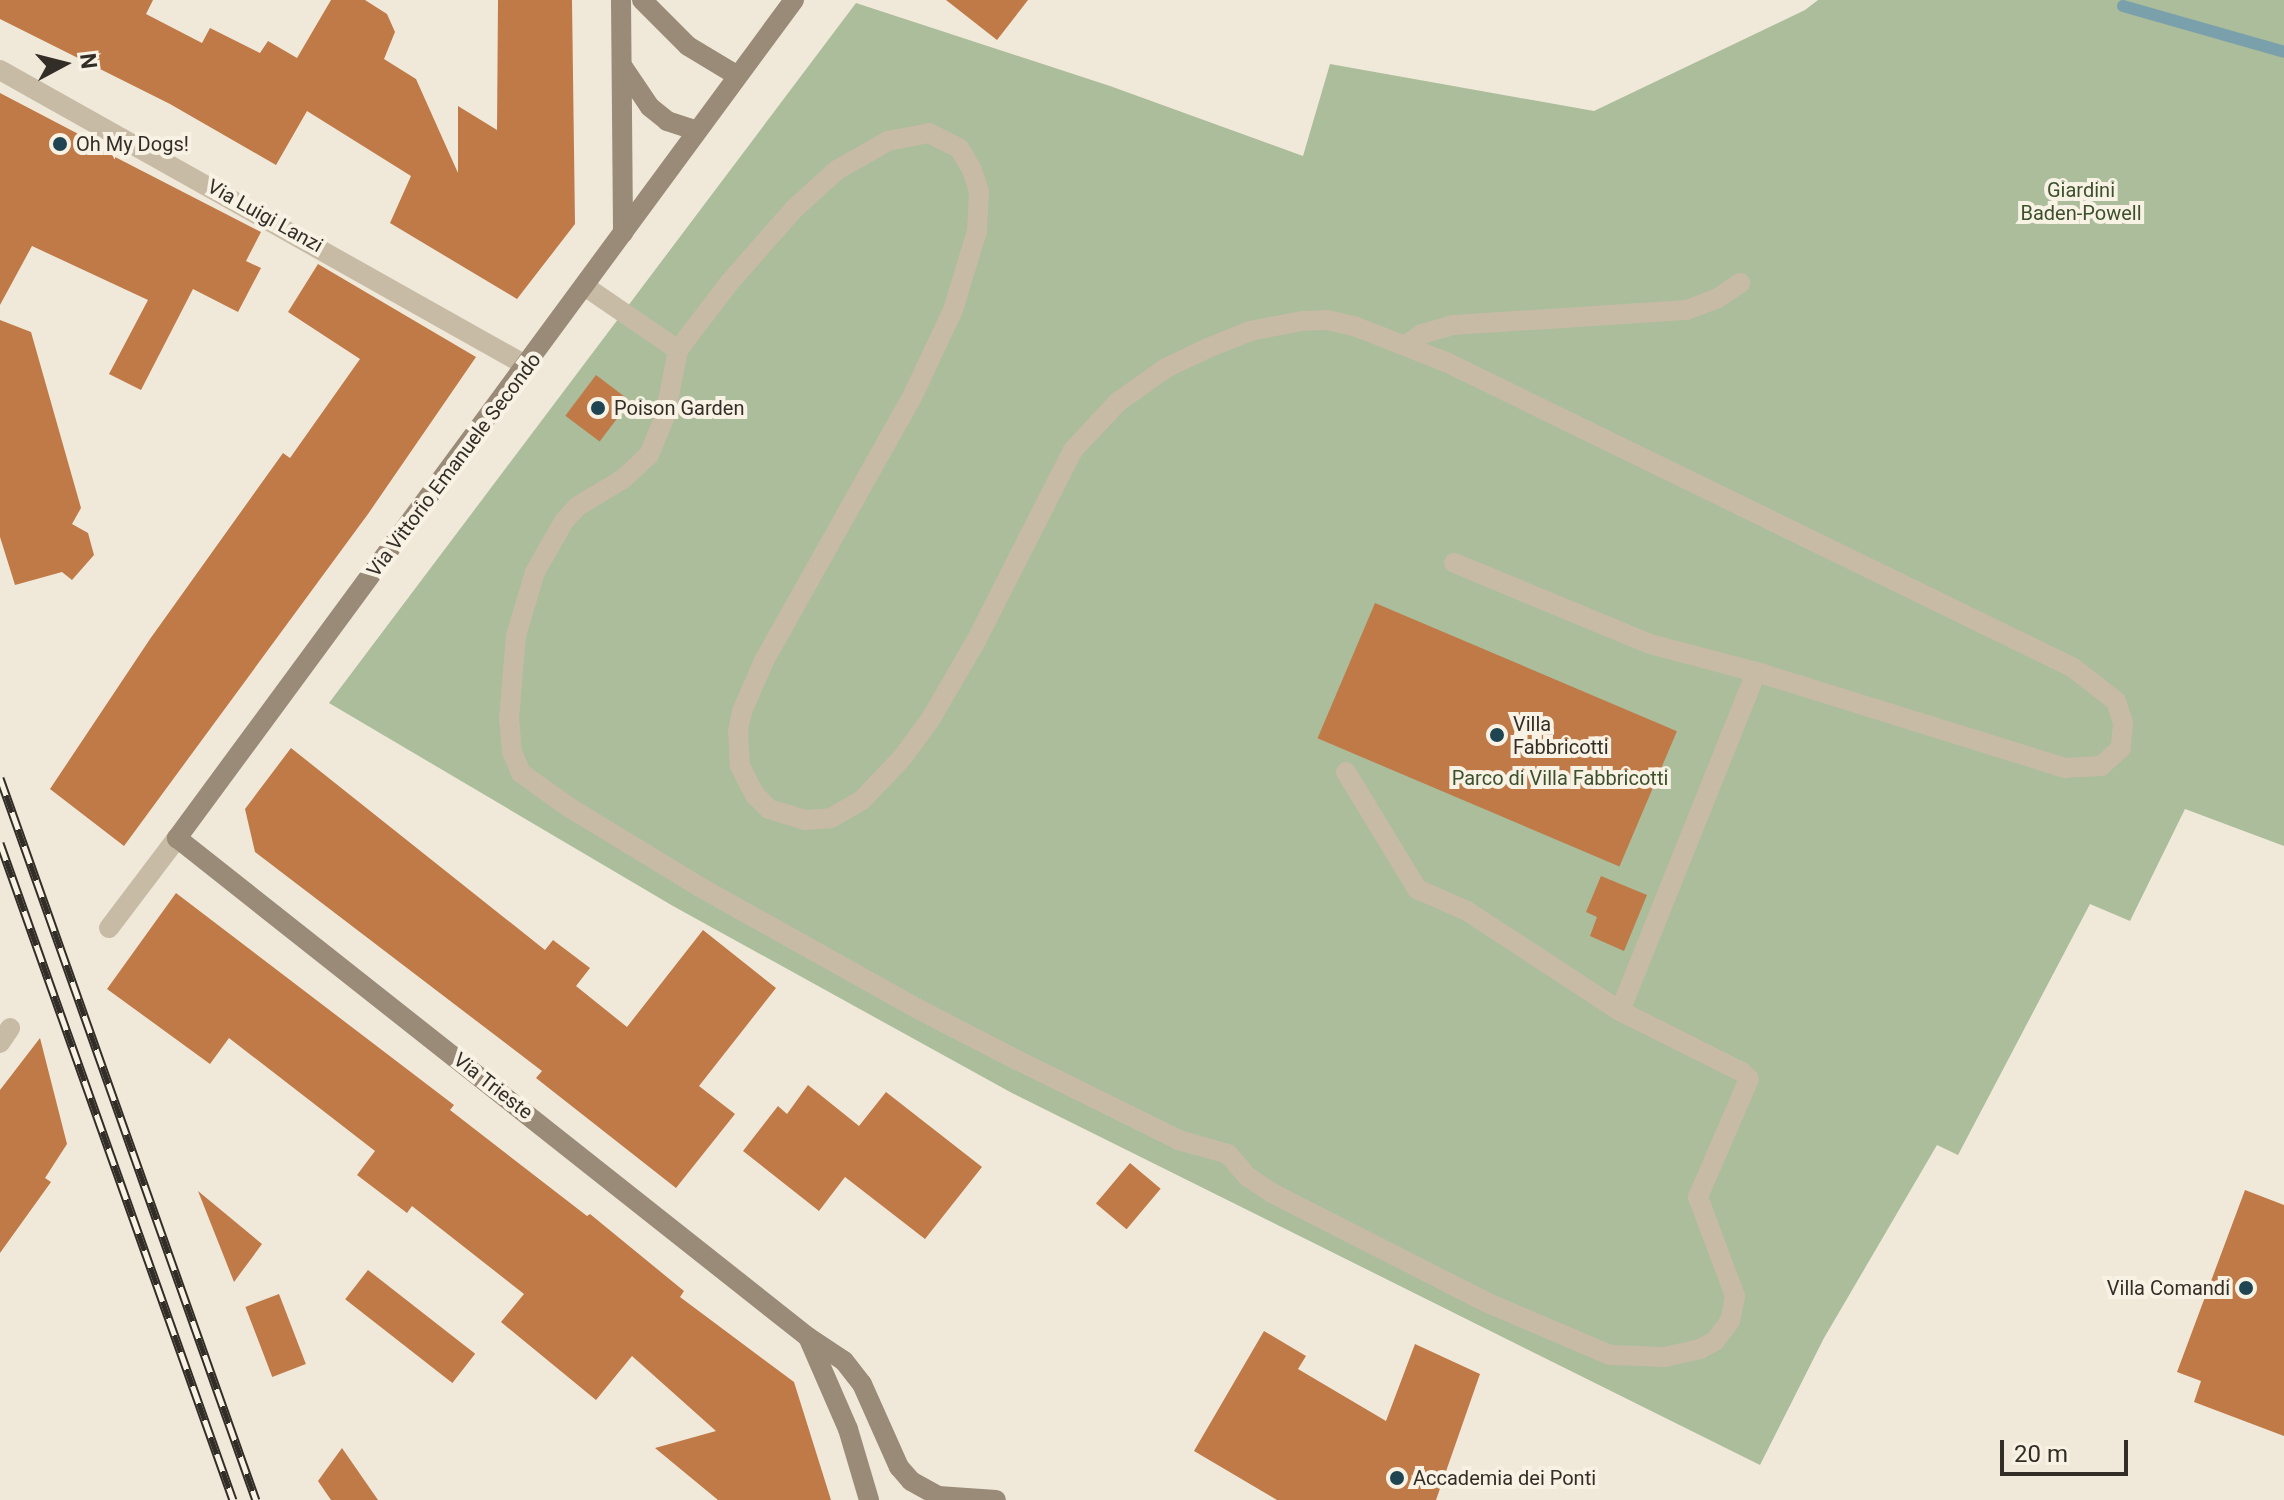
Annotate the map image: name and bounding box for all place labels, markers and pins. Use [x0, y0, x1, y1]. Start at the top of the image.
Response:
place label: Oh My Dogs! [76, 132, 189, 156]
marker: Oh My Dogs! [51, 135, 69, 153]
place label: Poison Garden [614, 396, 745, 420]
marker: Poison Garden [589, 399, 607, 417]
place label: Villa Fabbricotti [1513, 712, 1609, 759]
marker: Villa Fabbricotti [1488, 726, 1506, 744]
place label: Villa Comandi [2107, 1276, 2230, 1300]
marker: Villa Comandi [2237, 1279, 2255, 1297]
place label: Accademia dei Ponti [1413, 1466, 1596, 1490]
marker: Accademia dei Ponti [1388, 1469, 1406, 1487]

